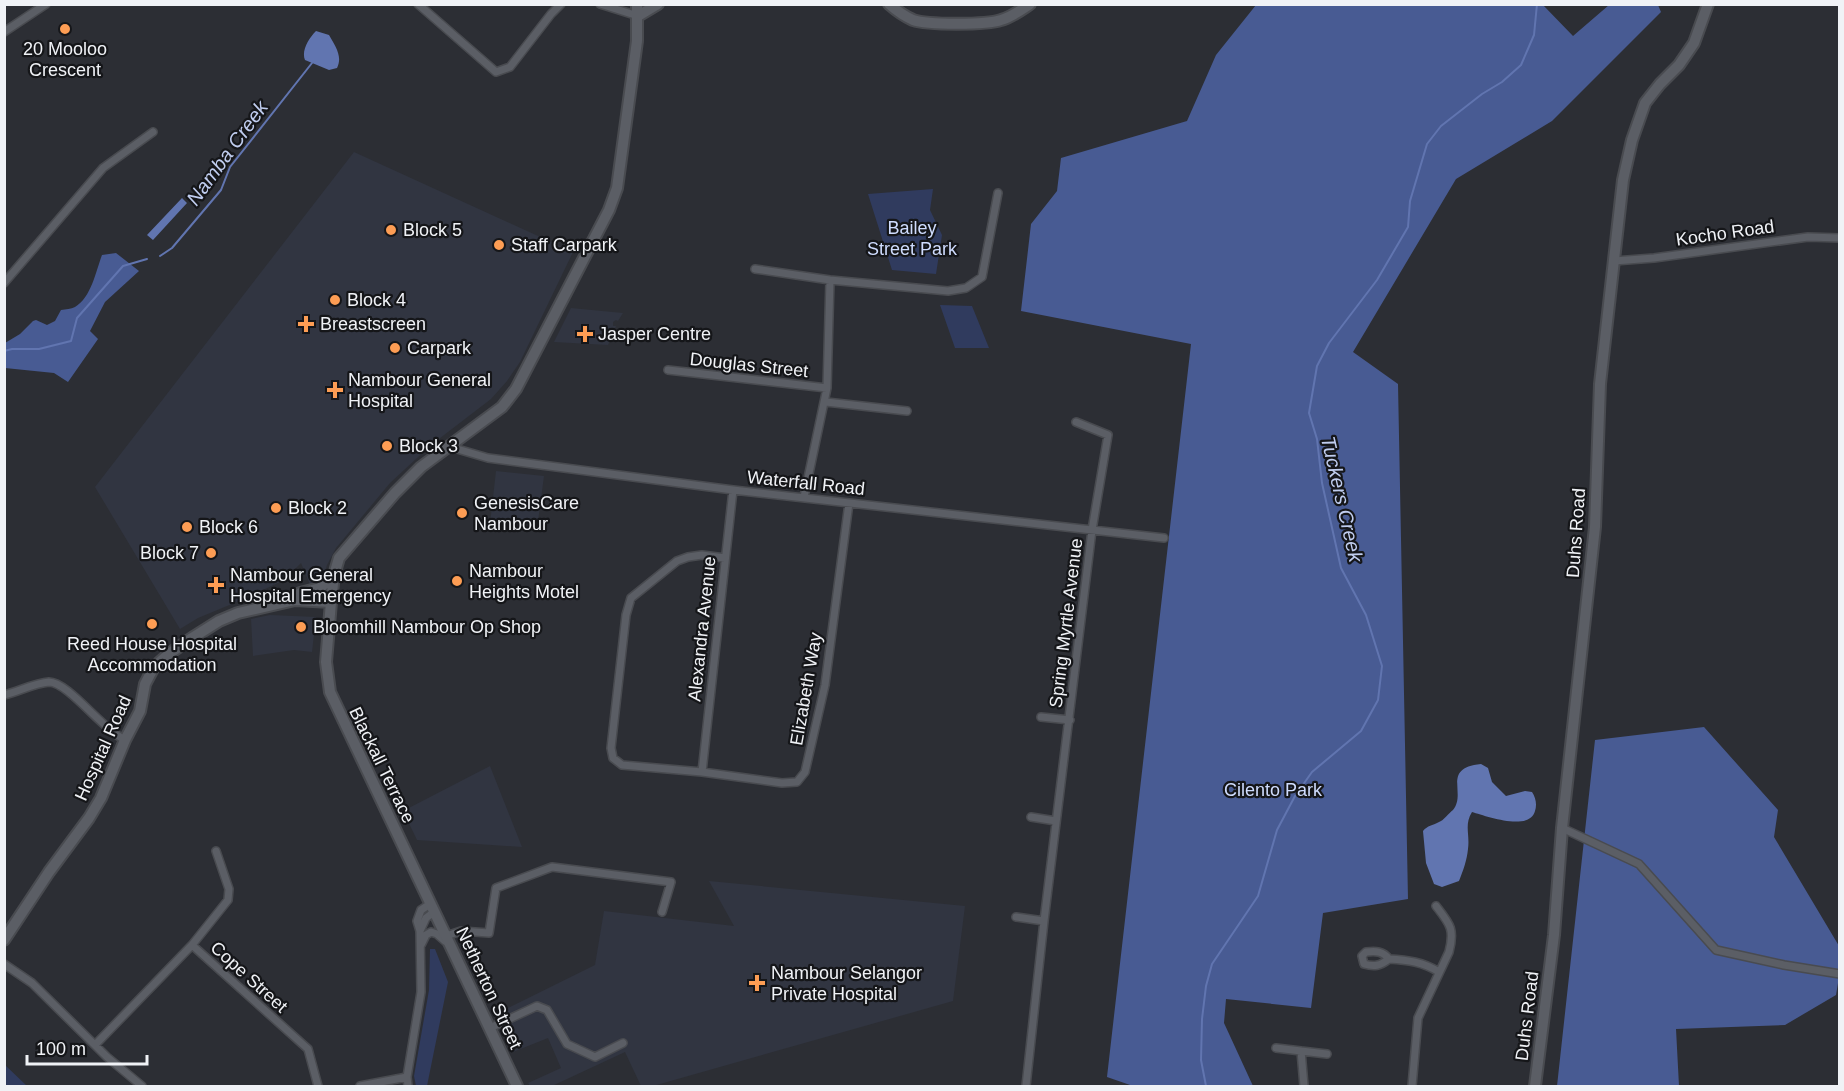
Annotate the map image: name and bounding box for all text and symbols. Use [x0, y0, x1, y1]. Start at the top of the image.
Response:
marker: 20 Mooloo Crescent [58, 22, 72, 36]
place label: 20 Mooloo Crescent [23, 39, 107, 80]
water label: Namba Creek [182, 96, 273, 209]
street label: Kocho Road [1675, 216, 1775, 250]
park label: Bailey Street Park [867, 218, 958, 259]
place label: Block 5 [403, 220, 462, 240]
marker: Block 5 [384, 223, 398, 237]
place label: Staff Carpark [511, 235, 618, 255]
marker: Staff Carpark [492, 238, 506, 252]
place label: Block 4 [347, 290, 406, 310]
marker: Block 4 [328, 293, 342, 307]
place label: Breastscreen [320, 314, 426, 334]
marker: Breastscreen [297, 315, 315, 333]
place label: Jasper Centre [598, 324, 711, 344]
marker: Jasper Centre [576, 325, 594, 343]
place label: Carpark [407, 338, 472, 358]
marker: Carpark [388, 341, 402, 355]
street label: Douglas Street [689, 349, 809, 381]
place label: Nambour General Hospital [348, 370, 491, 411]
marker: Nambour General Hospital [326, 381, 344, 399]
water label: Tuckers Creek [1317, 434, 1367, 565]
place label: Block 3 [399, 436, 458, 456]
marker: Block 3 [380, 439, 394, 453]
street label: Waterfall Road [746, 467, 866, 499]
street label: Duhs Road [1563, 487, 1589, 579]
place label: GenesisCare Nambour [474, 493, 579, 534]
place label: Block 2 [288, 498, 347, 518]
marker: Block 2 [269, 501, 283, 515]
marker: GenesisCare Nambour [455, 506, 469, 520]
place label: Block 6 [199, 517, 258, 537]
marker: Block 6 [180, 520, 194, 534]
street label: Spring Myrtle Avenue [1046, 537, 1086, 709]
place label: Block 7 [140, 543, 199, 563]
marker: Block 7 [204, 546, 218, 560]
street label: Alexandra Avenue [684, 555, 720, 703]
place label: Nambour Heights Motel [469, 561, 579, 602]
place label: Nambour General Hospital Emergency [230, 565, 391, 606]
marker: Nambour Heights Motel [450, 574, 464, 588]
marker: Nambour General Hospital Emergency [207, 576, 225, 594]
marker: Reed House Hospital Accommodation [145, 617, 159, 631]
place label: Bloomhill Nambour Op Shop [313, 617, 541, 637]
marker: Bloomhill Nambour Op Shop [294, 620, 308, 634]
street label: Elizabeth Way [786, 631, 826, 747]
place label: Reed House Hospital Accommodation [67, 634, 237, 675]
street label: Hospital Road [71, 692, 135, 804]
street label: Blackall Terrace [345, 704, 419, 826]
park label: Cilento Park [1224, 780, 1323, 800]
street label: Netherton Street [452, 924, 526, 1052]
street label: Cope Street [207, 937, 291, 1017]
place label: Nambour Selangor Private Hospital [771, 963, 922, 1004]
street label: Duhs Road [1512, 970, 1542, 1062]
marker: Nambour Selangor Private Hospital [748, 974, 766, 992]
scale bar [27, 1028, 147, 1066]
text: 100 m [36, 1039, 86, 1059]

